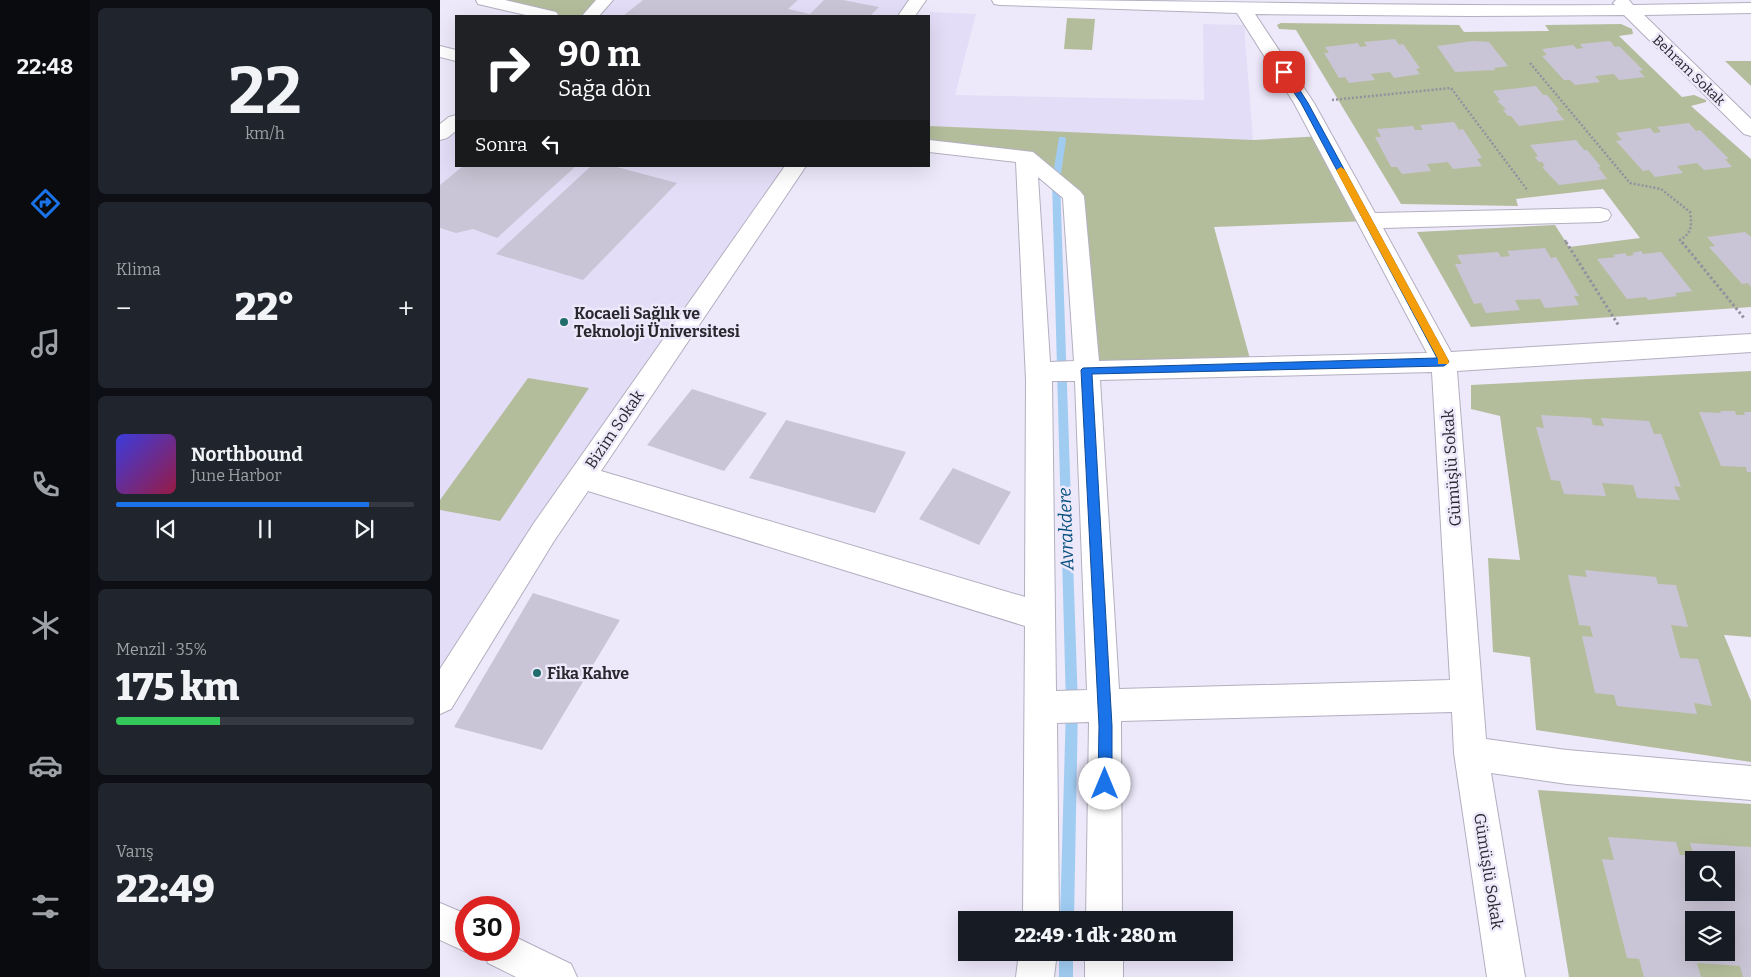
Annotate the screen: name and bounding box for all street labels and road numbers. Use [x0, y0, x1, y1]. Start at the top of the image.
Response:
street label: Behram Sokak [1649, 32, 1728, 109]
street label: Bizim Sokak [581, 386, 648, 472]
street label: Gümüşlü Sokak [1438, 409, 1465, 527]
street label: Gümüşlü Sokak [1470, 812, 1507, 930]

